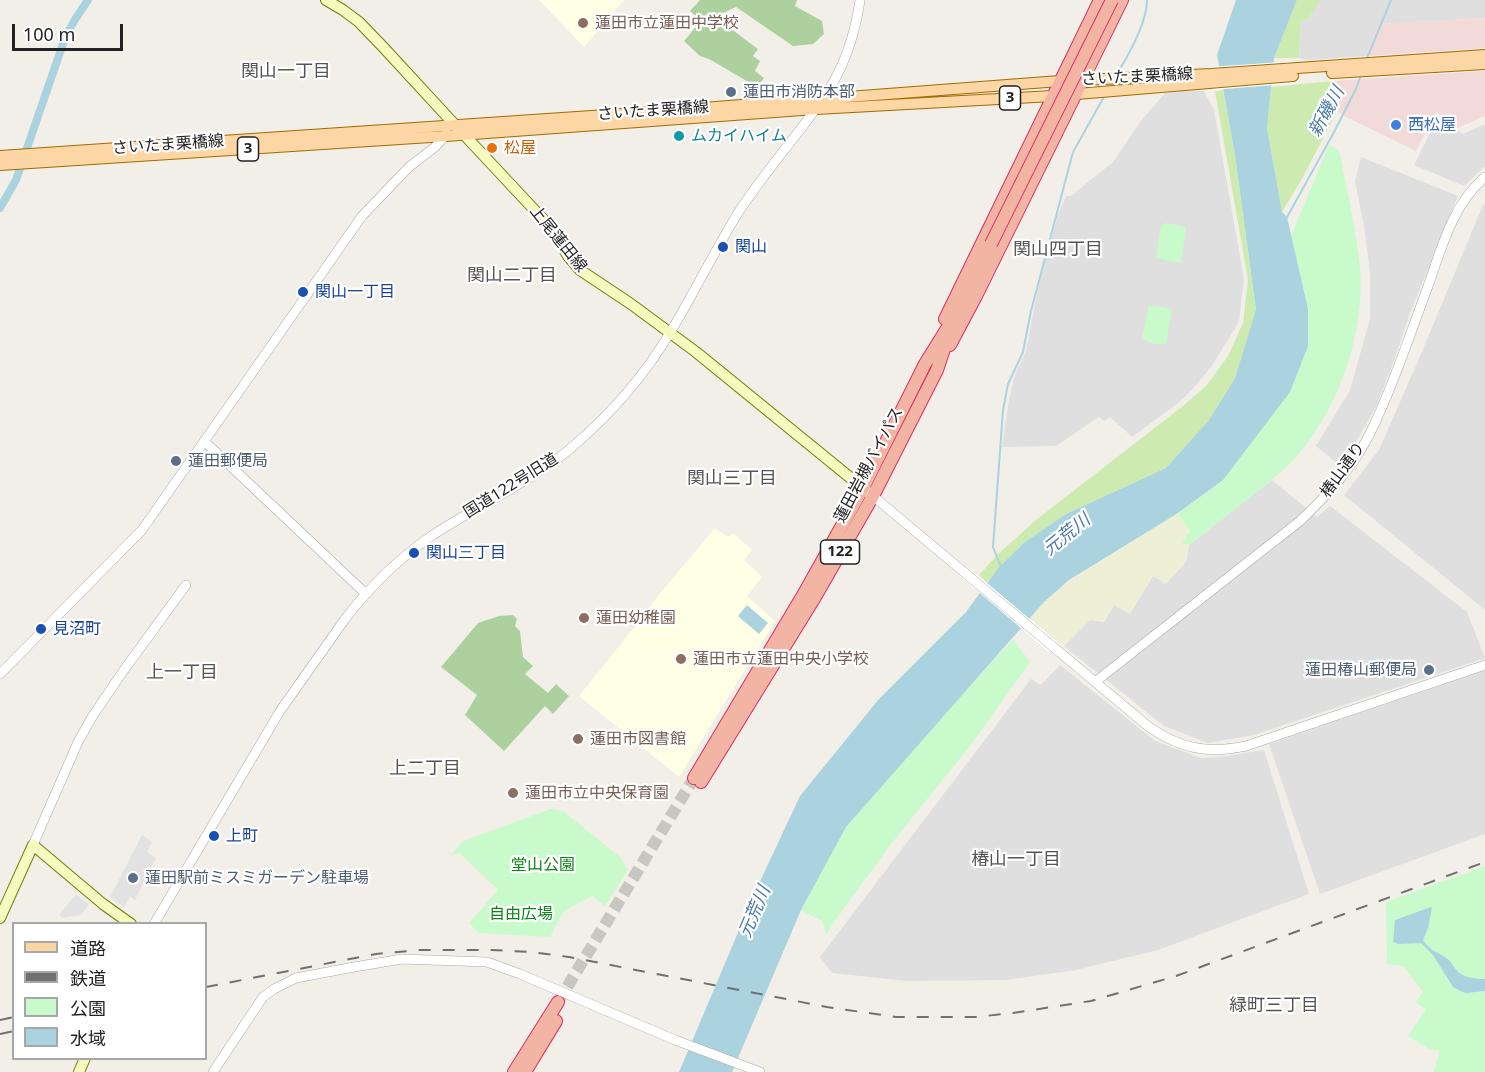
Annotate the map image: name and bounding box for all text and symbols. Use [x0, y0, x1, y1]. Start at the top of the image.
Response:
scale bar [15, 12, 126, 50]
place label: 蓮田市立蓮田中学校 [595, 13, 739, 33]
marker: 蓮田市立蓮田中学校 [576, 16, 590, 30]
text: 100 m [23, 22, 75, 46]
district label: 関山一丁目 [241, 61, 331, 83]
street label: さいたま栗橋線 [1081, 64, 1193, 90]
place label: 蓮田市消防本部 [743, 82, 855, 102]
water label: 新磯川 [1304, 83, 1350, 141]
marker: 蓮田市消防本部 [724, 85, 738, 99]
road number: 3 [1000, 86, 1020, 110]
street label: さいたま栗橋線 [596, 98, 710, 124]
place label: 西松屋 [1408, 115, 1456, 135]
marker: 西松屋 [1389, 118, 1403, 132]
place label: ムカイハイム [691, 126, 787, 146]
marker: ムカイハイム [672, 129, 686, 143]
street label: さいたま栗橋線 [111, 132, 225, 158]
road number: 3 [238, 137, 258, 161]
place label: 松屋 [504, 138, 536, 158]
marker: 松屋 [485, 141, 499, 155]
street label: 上尾蓮田線 [525, 202, 591, 276]
place label: 関山 [735, 237, 767, 257]
district label: 関山四丁目 [1013, 239, 1103, 261]
marker: 関山 [716, 240, 730, 254]
district label: 関山二丁目 [467, 265, 557, 287]
place label: 関山一丁目 [315, 282, 395, 302]
marker: 関山一丁目 [296, 285, 310, 299]
street label: 蓮田岩槻バイパス [830, 404, 908, 526]
street label: 椿山通り [1316, 438, 1370, 502]
street label: 国道122号旧道 [460, 449, 562, 523]
place label: 蓮田郵便局 [188, 451, 268, 471]
marker: 蓮田郵便局 [169, 454, 183, 468]
district label: 関山三丁目 [687, 468, 777, 490]
water label: 元荒川 [1039, 510, 1095, 560]
road number: 122 [820, 540, 860, 564]
place label: 関山三丁目 [426, 543, 506, 563]
marker: 関山三丁目 [407, 546, 421, 560]
place label: 蓮田幼稚園 [596, 608, 676, 628]
marker: 蓮田幼稚園 [577, 611, 591, 625]
place label: 見沼町 [53, 619, 101, 639]
marker: 見沼町 [34, 622, 48, 636]
place label: 蓮田市立蓮田中央小学校 [693, 649, 869, 669]
marker: 蓮田市立蓮田中央小学校 [674, 652, 688, 666]
place label: 蓮田椿山郵便局 [1305, 660, 1417, 680]
district label: 上一丁目 [146, 662, 218, 684]
marker: 蓮田椿山郵便局 [1422, 663, 1436, 677]
place label: 蓮田市図書館 [590, 729, 686, 749]
marker: 蓮田市図書館 [571, 732, 585, 746]
district label: 上二丁目 [389, 758, 461, 780]
place label: 蓮田市立中央保育園 [525, 783, 669, 803]
marker: 蓮田市立中央保育園 [506, 786, 520, 800]
place label: 上町 [226, 826, 258, 846]
marker: 上町 [207, 829, 221, 843]
district label: 椿山一丁目 [971, 849, 1061, 871]
park label: 堂山公園 [511, 855, 575, 875]
place label: 蓮田駅前ミスミガーデン駐車場 [145, 868, 369, 888]
marker: 蓮田駅前ミスミガーデン駐車場 [126, 871, 140, 885]
water label: 元荒川 [735, 883, 775, 941]
park label: 自由広場 [489, 904, 553, 924]
legend [12, 922, 207, 1060]
text: 道路 [70, 936, 106, 960]
text: 鉄道 [70, 966, 106, 990]
district label: 緑町三丁目 [1229, 995, 1319, 1017]
text: 公園 [70, 996, 106, 1020]
text: 水域 [70, 1026, 106, 1050]

